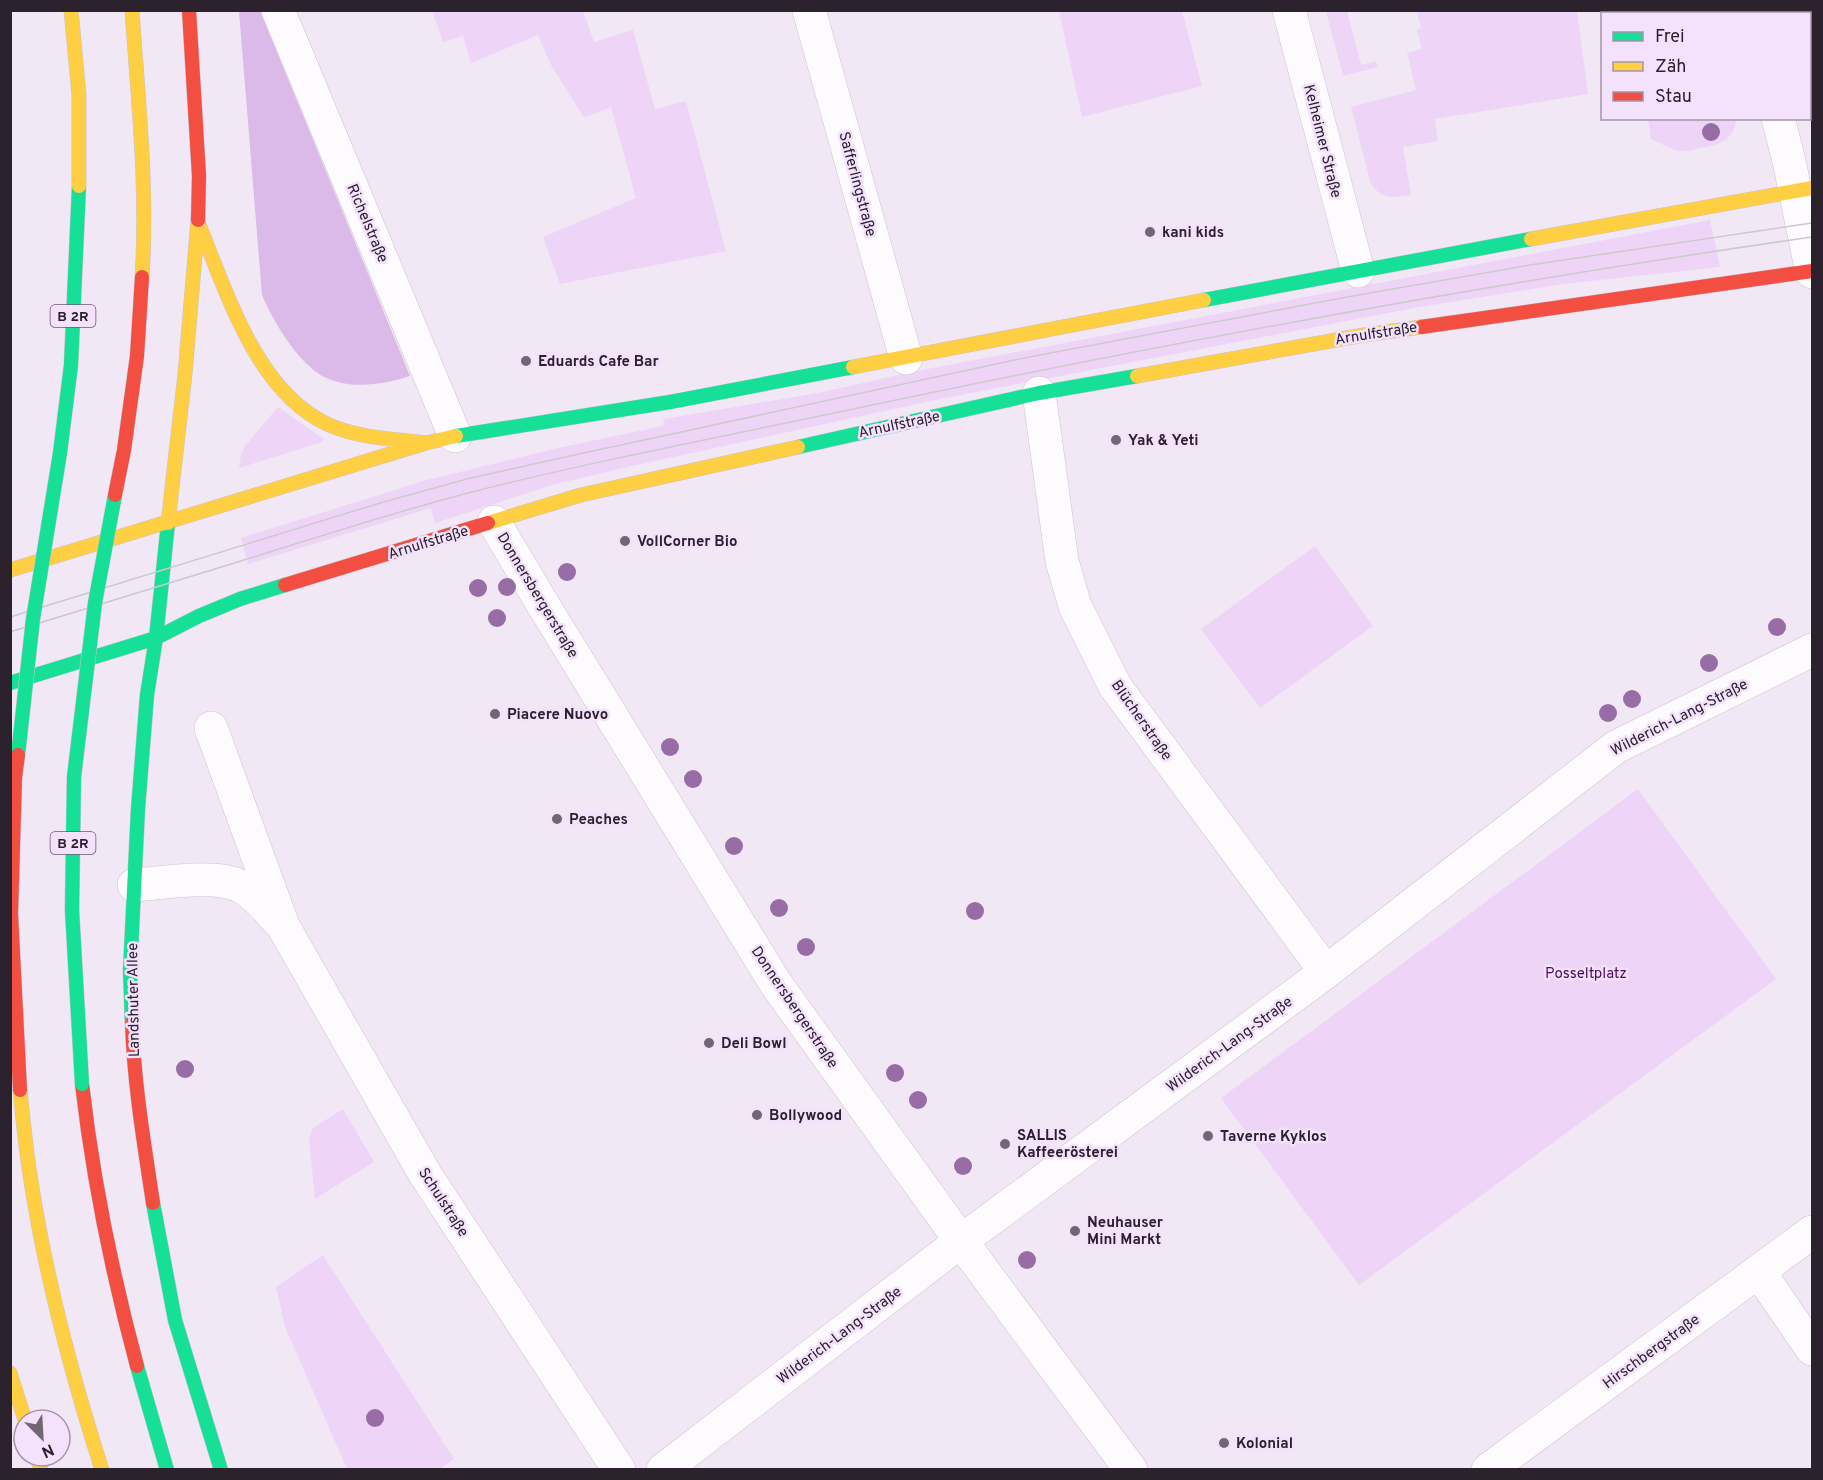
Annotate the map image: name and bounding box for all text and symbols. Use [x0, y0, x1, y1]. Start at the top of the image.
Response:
legend [1601, 12, 1811, 120]
text: Frei [1655, 26, 1685, 49]
text: Zäh [1655, 56, 1686, 79]
street label: Kelheimer Straße [1298, 83, 1345, 200]
text: Stau [1655, 86, 1692, 109]
street label: Safferlingstraße [833, 130, 880, 239]
street label: Richelstraße [342, 181, 392, 266]
place label: kani kids [1162, 224, 1224, 243]
marker: kani kids [1143, 225, 1157, 239]
road number: B 2R [50, 305, 96, 327]
street label: Arnulfstraße [1334, 319, 1419, 350]
place label: Eduards Cafe Bar [538, 353, 660, 372]
marker: Eduards Cafe Bar [519, 354, 533, 368]
street label: Arnulfstraße [857, 408, 942, 443]
place label: Yak & Yeti [1128, 432, 1198, 451]
marker: Yak & Yeti [1109, 433, 1123, 447]
street label: Arnulfstraße [386, 522, 471, 565]
street label: Donnersbergerstraße [492, 530, 582, 662]
place label: VollCorner Bio [637, 533, 737, 552]
marker: VollCorner Bio [618, 534, 632, 548]
street label: Wilderich-Lang-Straße [1608, 676, 1751, 761]
street label: Blücherstraße [1106, 677, 1176, 765]
place label: Piacere Nuovo [507, 706, 608, 725]
marker: Piacere Nuovo [488, 707, 502, 721]
place label: Peaches [569, 811, 628, 830]
marker: Peaches [550, 812, 564, 826]
road number: B 2R [50, 832, 96, 854]
street label: Landshuter Allee [124, 943, 145, 1057]
street label: Donnersbergerstraße [746, 943, 842, 1072]
park label: Posseltplatz [1545, 965, 1627, 984]
street label: Wilderich-Lang-Straße [1163, 993, 1297, 1097]
place label: Deli Bowl [721, 1035, 787, 1054]
marker: Deli Bowl [702, 1036, 716, 1050]
place label: Bollywood [769, 1107, 842, 1126]
marker: Bollywood [750, 1108, 764, 1122]
place label: SALLIS Kaffeerösterei [1017, 1127, 1118, 1163]
place label: Taverne Kyklos [1220, 1128, 1327, 1147]
marker: Taverne Kyklos [1201, 1129, 1215, 1143]
marker: SALLIS Kaffeerösterei [998, 1137, 1012, 1151]
street label: Schulstraße [413, 1165, 472, 1241]
place label: Neuhauser Mini Markt [1087, 1214, 1164, 1250]
marker: Neuhauser Mini Markt [1068, 1224, 1082, 1238]
street label: Wilderich-Lang-Straße [774, 1283, 906, 1389]
street label: Hirschbergstraße [1600, 1311, 1704, 1394]
north arrow [12, 1408, 72, 1468]
place label: Kolonial [1236, 1435, 1293, 1454]
marker: Kolonial [1217, 1436, 1231, 1450]
text: N [38, 1438, 57, 1461]

